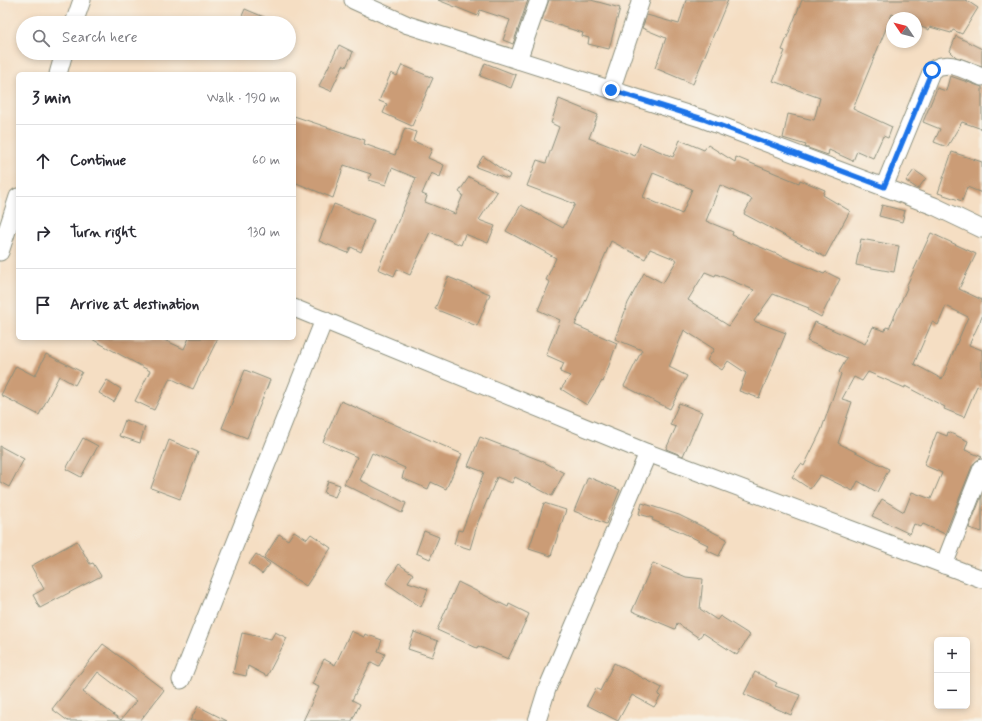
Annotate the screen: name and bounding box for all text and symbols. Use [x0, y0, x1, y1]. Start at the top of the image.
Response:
north arrow [886, 12, 922, 48]
search box [16, 16, 296, 60]
icon: search [30, 27, 52, 49]
text: Search here [62, 28, 138, 48]
route start [923, 61, 941, 79]
route end [602, 81, 620, 99]
text: 3 min [32, 87, 71, 109]
text: Walk · 190 m [207, 90, 280, 107]
icon: ahead [32, 150, 54, 172]
text: Continue [70, 151, 126, 171]
text: 60 m [252, 152, 280, 169]
icon: right [32, 222, 54, 244]
text: Turn right [70, 223, 137, 243]
text: 130 m [247, 224, 280, 241]
icon: arrive [32, 294, 54, 316]
text: Arrive at destination [70, 295, 199, 315]
map controls [934, 637, 970, 709]
button: + [934, 637, 970, 673]
button: − [934, 673, 970, 709]

